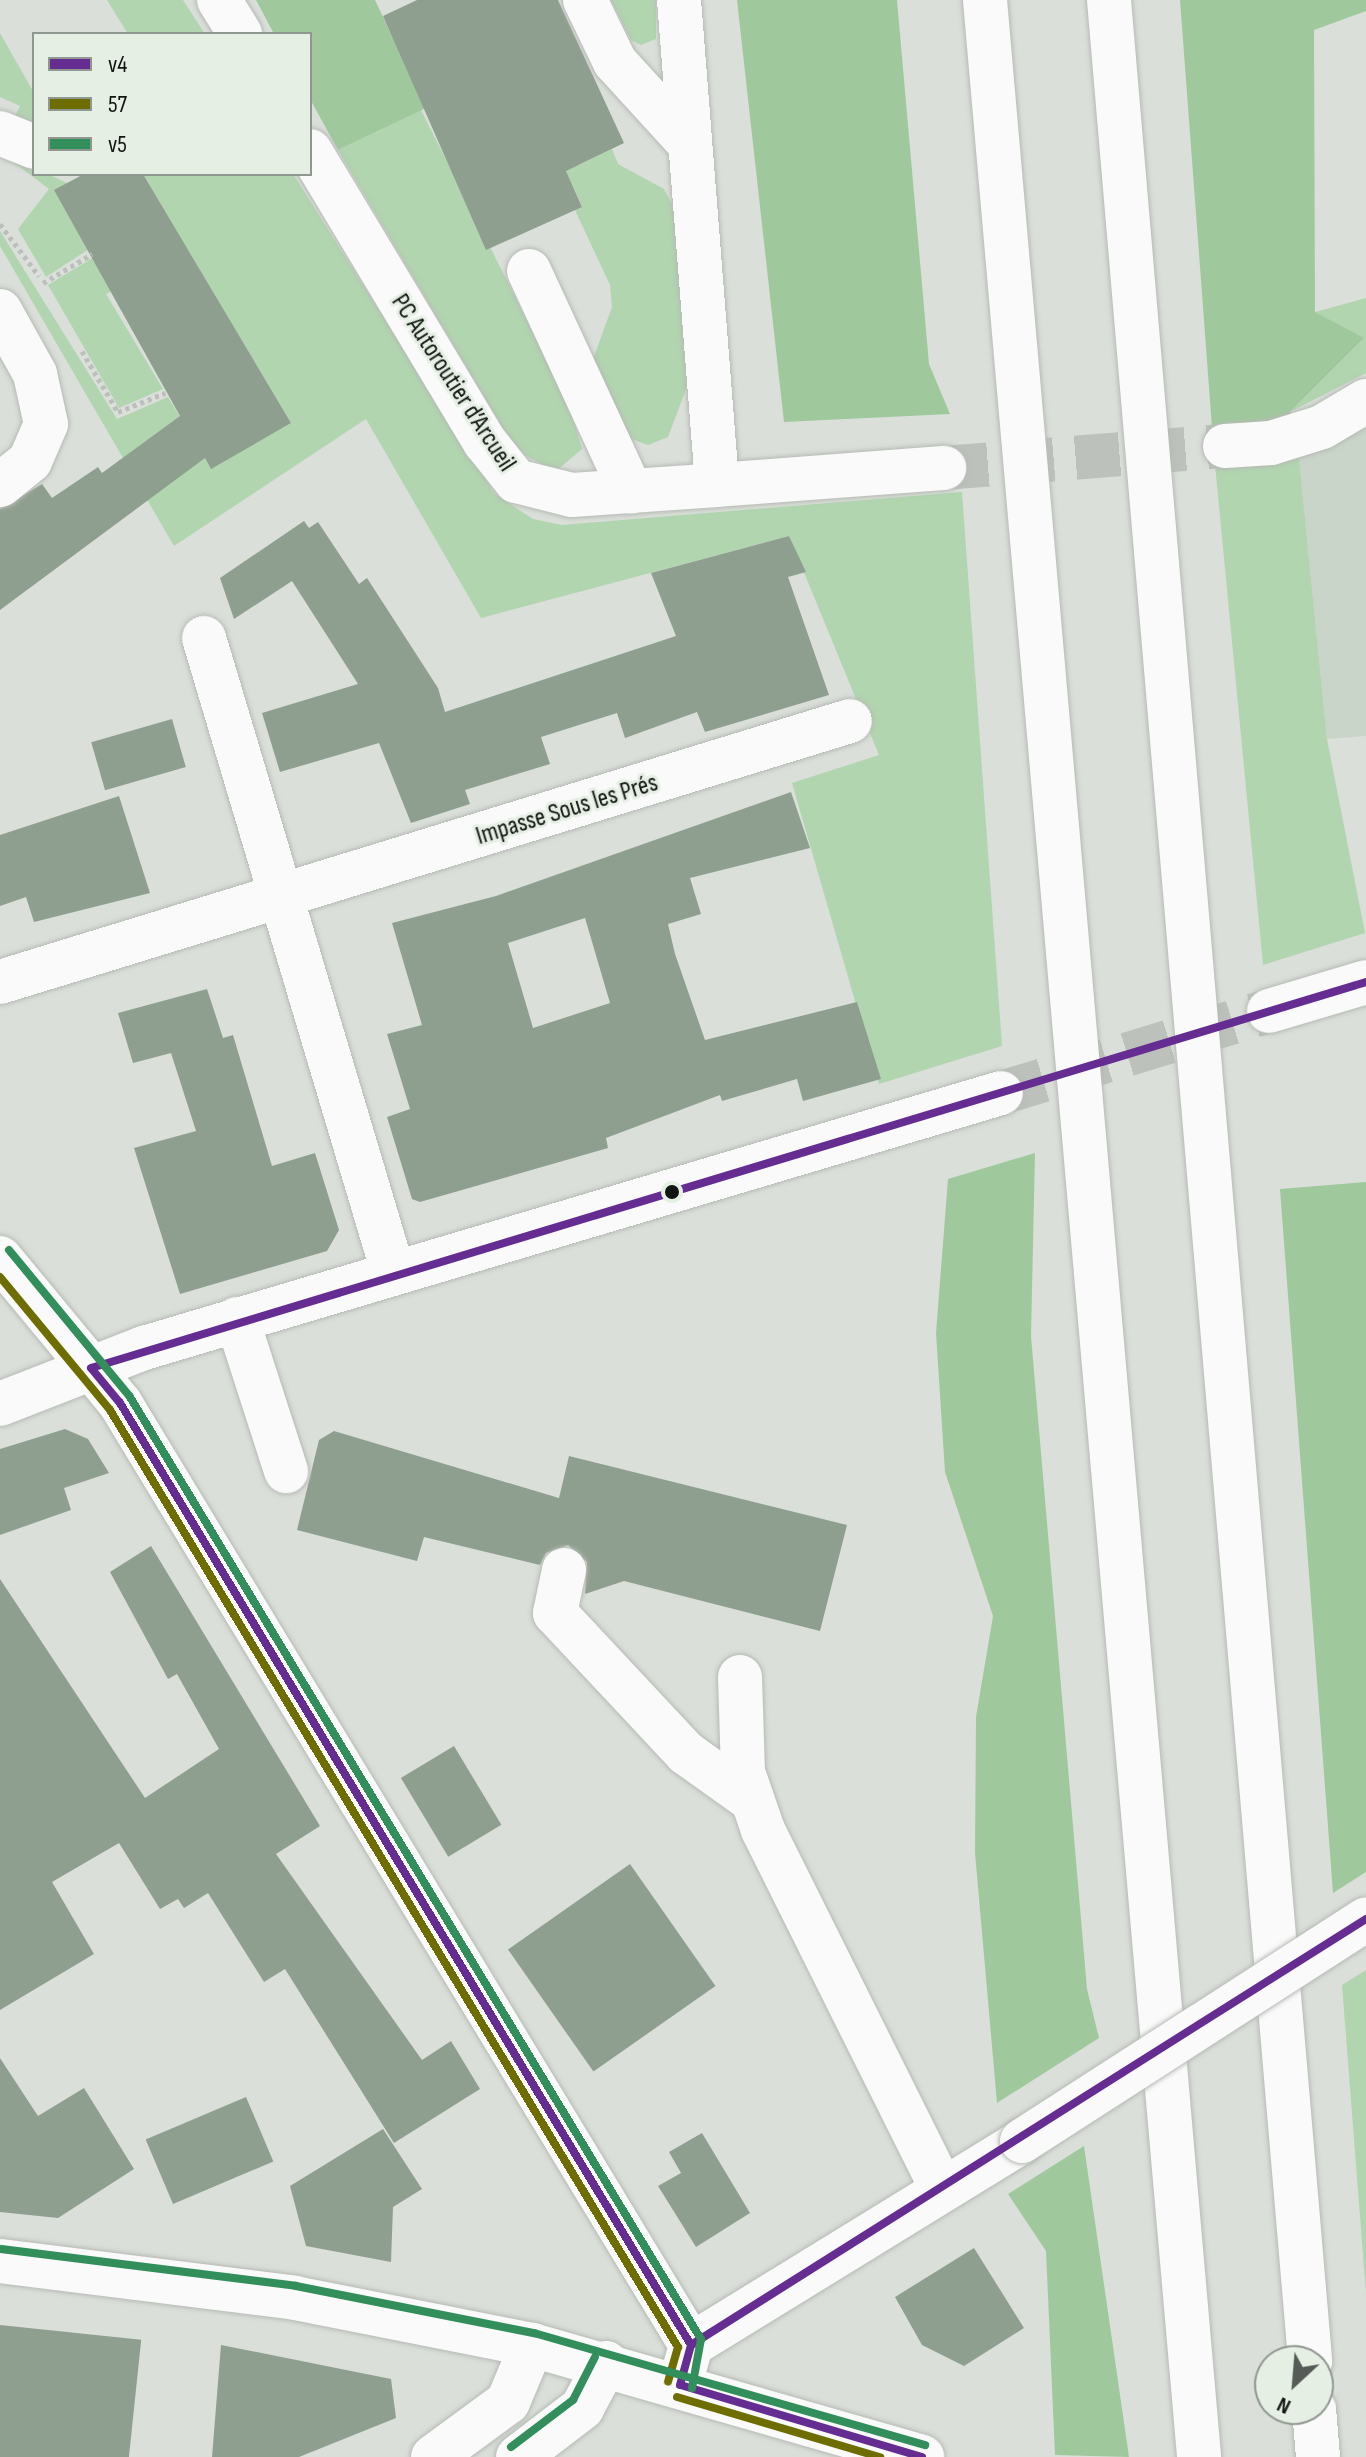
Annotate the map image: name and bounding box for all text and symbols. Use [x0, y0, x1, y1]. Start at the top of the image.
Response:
legend [32, 32, 312, 176]
text: v4 [108, 50, 127, 79]
text: 57 [108, 90, 127, 119]
text: v5 [108, 130, 127, 159]
street label: PC Autoroutier d’Arcueil [384, 288, 522, 478]
street label: Impasse Sous les Prés [472, 768, 662, 852]
unlabelled marker [664, 1184, 680, 1200]
north arrow [1254, 2345, 1334, 2425]
text: N [1273, 2391, 1295, 2420]

